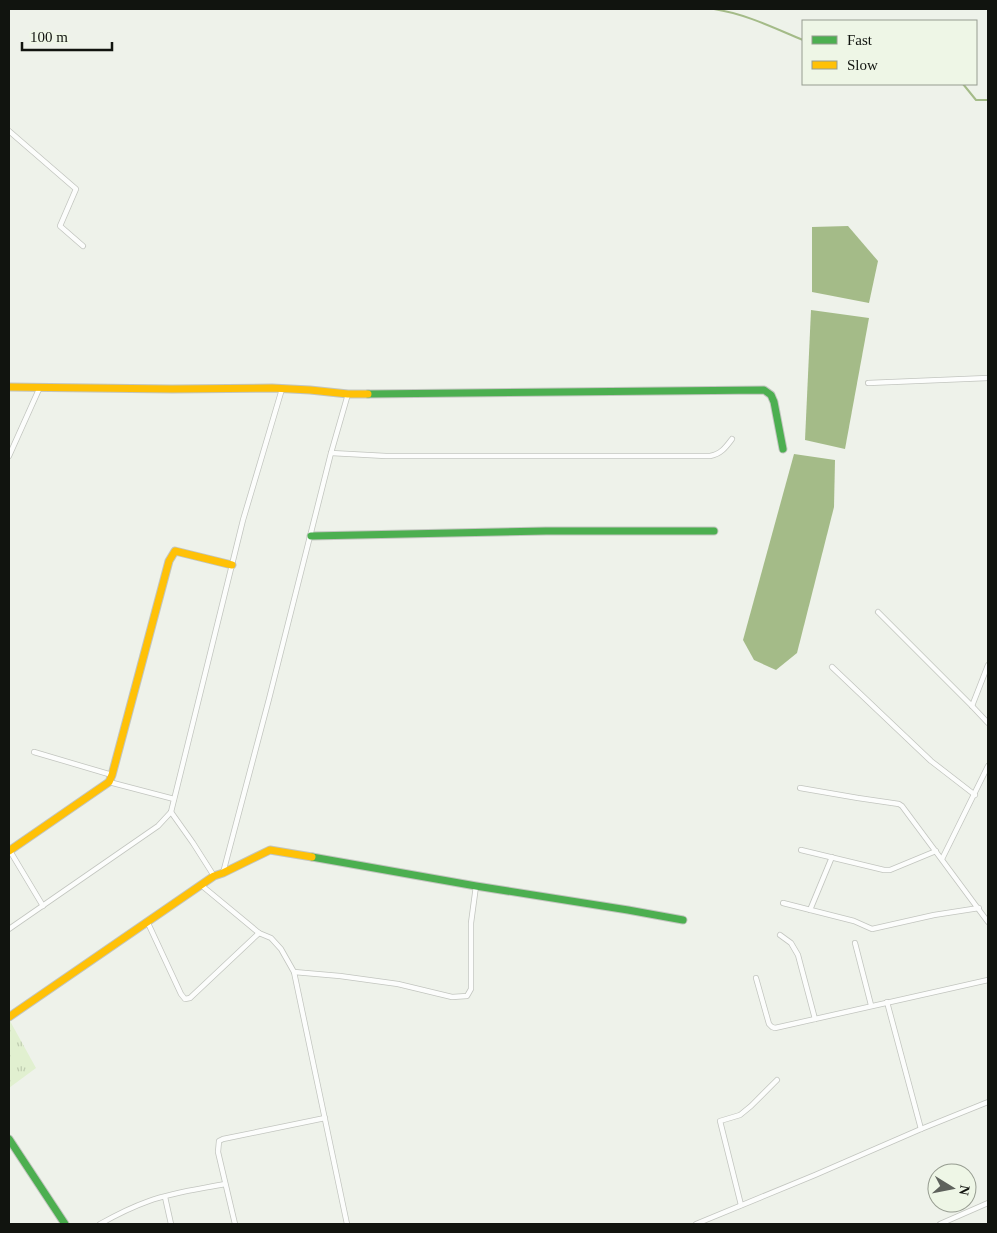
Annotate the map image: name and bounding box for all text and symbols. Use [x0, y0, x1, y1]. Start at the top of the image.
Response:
scale bar [22, 20, 112, 52]
legend [802, 20, 977, 85]
text: 100 m [30, 29, 68, 45]
text: Fast [847, 32, 873, 48]
text: Slow [847, 57, 878, 73]
north arrow [927, 1163, 977, 1213]
text: N [956, 1184, 973, 1196]

